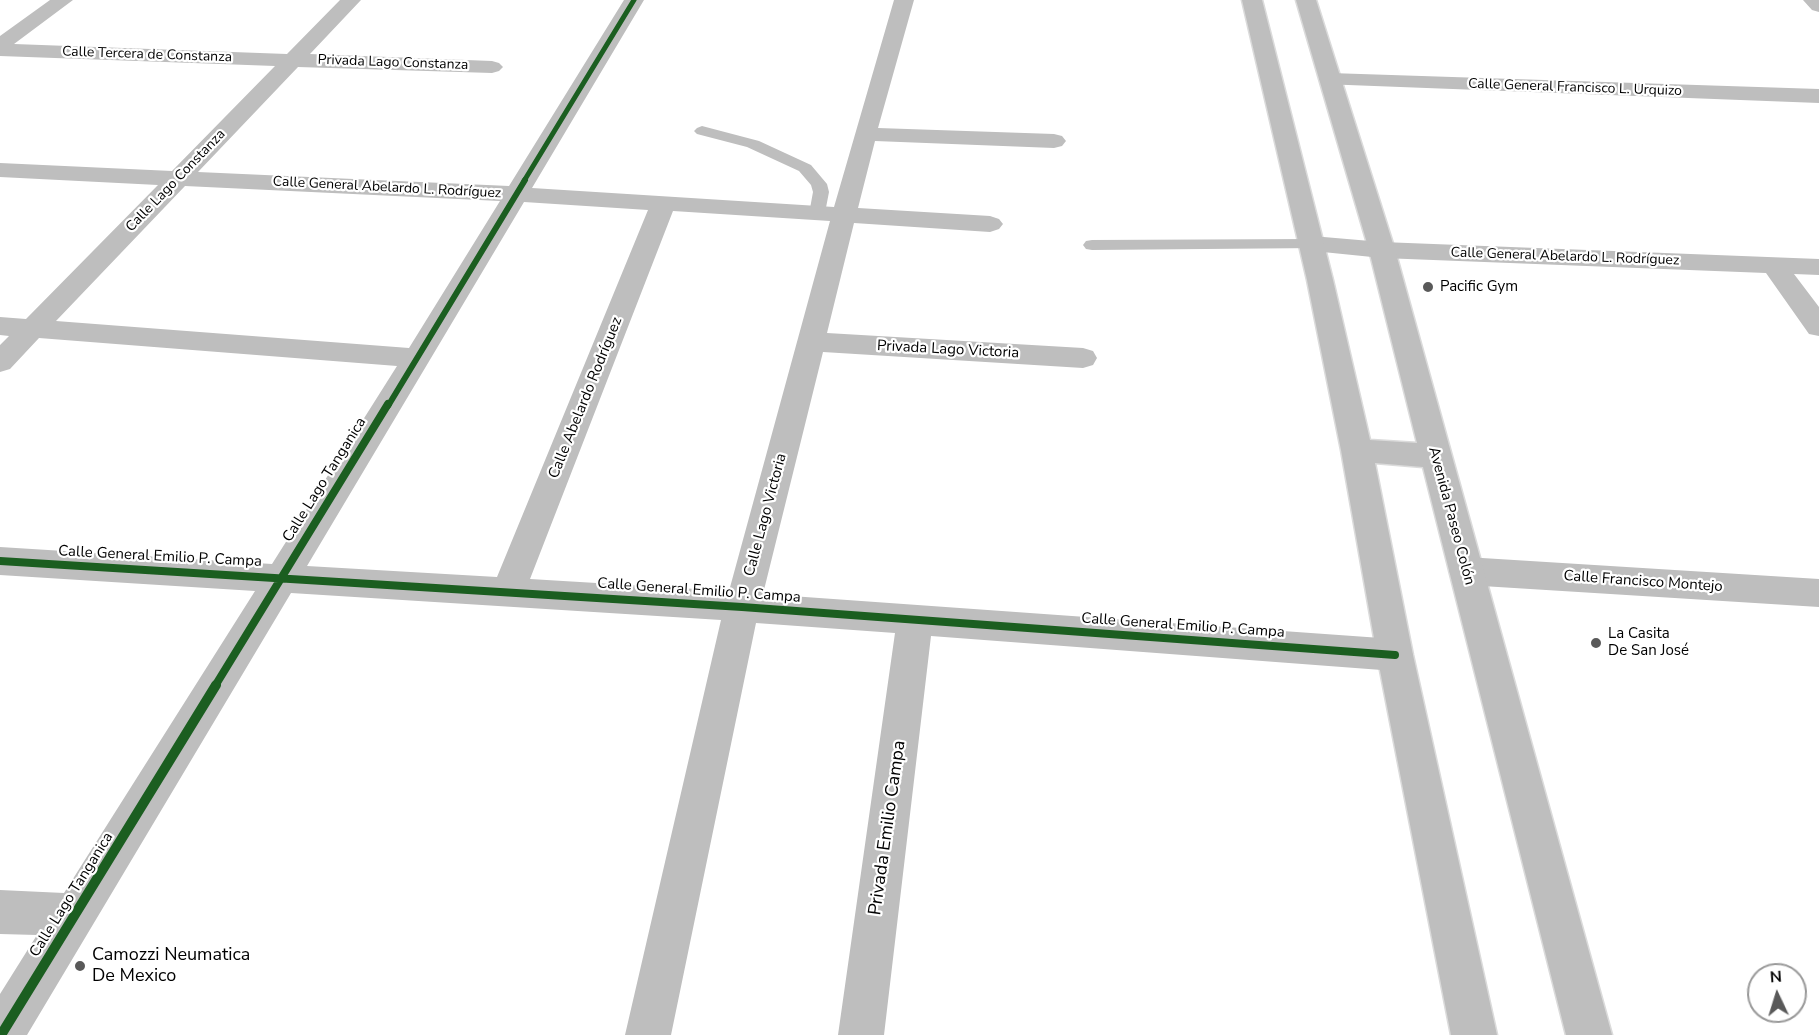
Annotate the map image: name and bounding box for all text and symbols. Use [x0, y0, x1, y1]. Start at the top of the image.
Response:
street label: Calle Tercera de Constanza [62, 44, 232, 66]
street label: Privada Lago Constanza [317, 52, 469, 74]
street label: Calle General Francisco L. Urquizo [1468, 76, 1682, 100]
street label: Calle Lago Constanza [123, 126, 229, 236]
street label: Calle General Abelardo L. Rodríguez [272, 174, 502, 202]
street label: Calle General Abelardo L. Rodríguez [1450, 245, 1680, 269]
place label: Pacific Gym [1440, 278, 1518, 296]
marker: Pacific Gym [1421, 280, 1435, 294]
street label: Calle Abelardo Rodríguez [545, 315, 627, 481]
street label: Privada Lago Victoria [876, 337, 1020, 363]
street label: Calle Lago Tanganica [279, 414, 371, 546]
street label: Avenida Paseo Colón [1424, 445, 1478, 587]
street label: Calle Lago Victoria [741, 452, 791, 578]
street label: Calle General Emilio P. Campa [58, 543, 262, 571]
street label: Calle Francisco Montejo [1563, 567, 1723, 597]
street label: Calle General Emilio P. Campa [597, 575, 801, 607]
street label: Calle General Emilio P. Campa [1081, 610, 1285, 642]
place label: La Casita De San José [1608, 625, 1689, 660]
marker: La Casita De San José [1589, 636, 1603, 650]
street label: Privada Emilio Campa [865, 739, 911, 917]
street label: Calle Lago Tanganica [26, 829, 118, 961]
place label: Camozzi Neumatica De Mexico [92, 945, 250, 988]
marker: Camozzi Neumatica De Mexico [73, 959, 87, 973]
north arrow [1747, 963, 1807, 1023]
text: N [1769, 966, 1783, 988]

